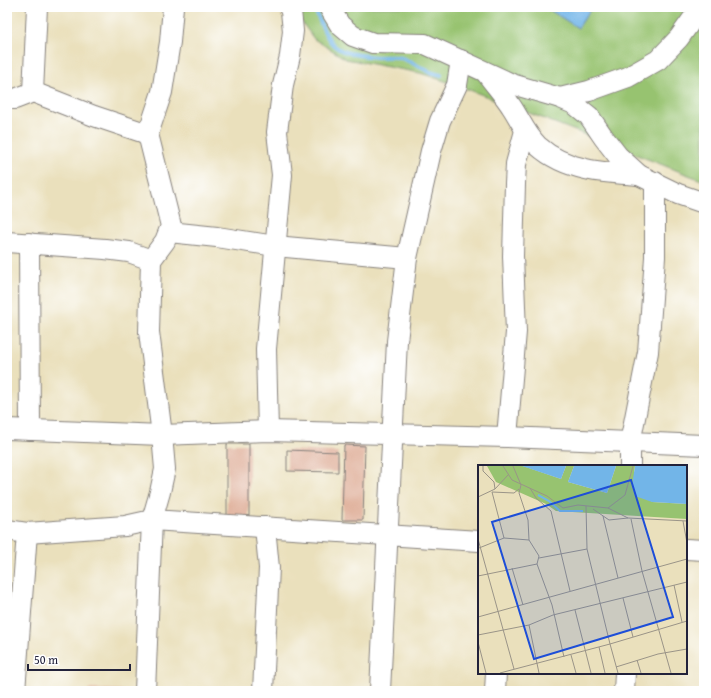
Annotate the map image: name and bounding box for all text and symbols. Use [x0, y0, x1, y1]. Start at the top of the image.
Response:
inset map [478, 465, 687, 674]
scale bar [28, 646, 130, 672]
text: 50 m [34, 651, 58, 668]

